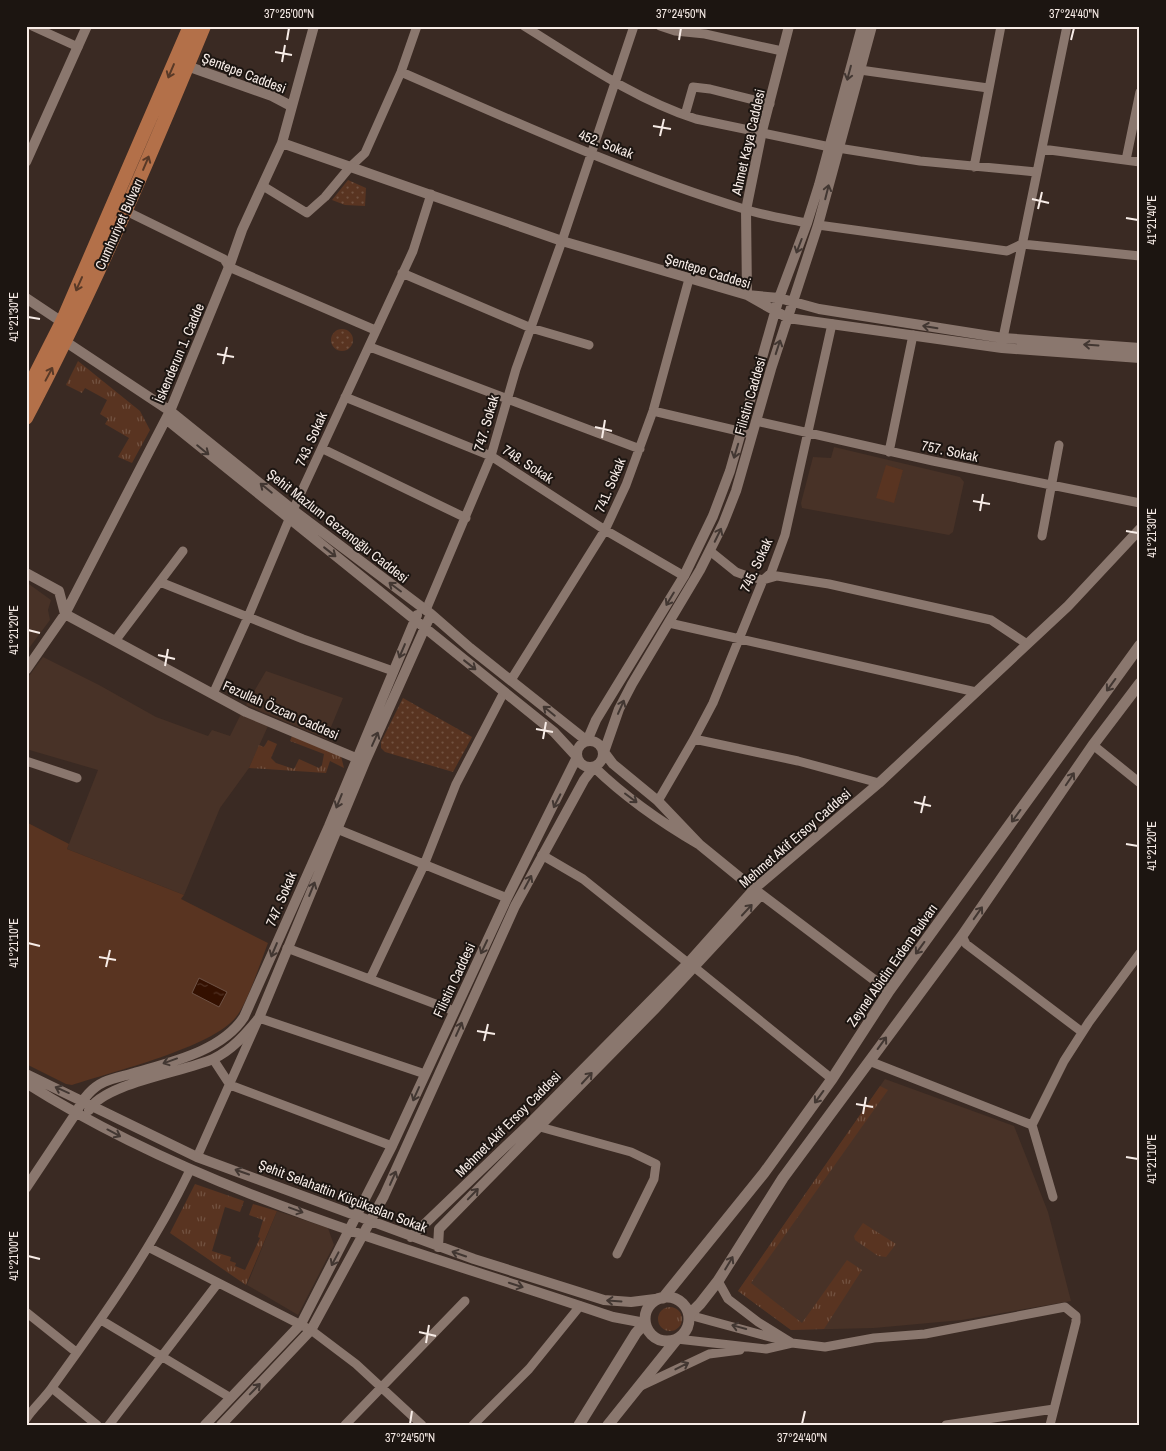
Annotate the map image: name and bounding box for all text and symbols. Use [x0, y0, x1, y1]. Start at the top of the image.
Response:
text: 37°25'00"N [264, 6, 314, 22]
text: 37°24'50"N [656, 6, 706, 22]
text: 37°24'40"N [1049, 6, 1099, 22]
street label: Şentepe Caddesi [199, 49, 289, 97]
one-way arrow [166, 63, 176, 78]
one-way arrow [844, 65, 854, 81]
street label: Ahmet Kaya Caddesi [727, 87, 769, 198]
street label: 452. Sokak [576, 125, 636, 163]
one-way arrow [141, 156, 151, 171]
street label: Cumhuriyet Bulvarı [91, 175, 147, 273]
one-way arrow [823, 184, 832, 200]
text: 41°21'40"E [1144, 195, 1160, 245]
one-way arrow [794, 238, 803, 253]
street label: Şentepe Caddesi [663, 249, 753, 293]
one-way arrow [73, 276, 83, 291]
text: 41°21'30"E [6, 292, 22, 342]
street label: İskenderun 1. Cadde [150, 300, 208, 406]
one-way arrow [922, 321, 938, 331]
one-way arrow [774, 339, 784, 355]
one-way arrow [1083, 340, 1099, 349]
street label: Filistin Caddesi [730, 355, 770, 437]
one-way arrow [44, 367, 54, 382]
street label: 747. Sokak [469, 393, 503, 453]
street label: 743. Sokak [291, 409, 331, 469]
street label: 757. Sokak [920, 436, 980, 466]
street label: 748. Sokak [499, 441, 557, 487]
one-way arrow [730, 443, 740, 459]
one-way arrow [197, 444, 210, 456]
street label: 741. Sokak [590, 455, 630, 515]
street label: Şehit Mazlum Gezenoğlu Caddesi [264, 465, 412, 587]
one-way arrow [260, 483, 273, 494]
text: 41°21'30"E [1144, 508, 1160, 558]
one-way arrow [714, 528, 723, 543]
street label: 745. Sokak [736, 535, 776, 595]
one-way arrow [323, 547, 337, 557]
one-way arrow [388, 582, 402, 592]
one-way arrow [665, 592, 675, 606]
text: 41°21'20"E [6, 605, 22, 655]
one-way arrow [396, 643, 406, 658]
one-way arrow [463, 660, 476, 671]
street label: Fezullah Özcan Caddesi [220, 676, 342, 744]
one-way arrow [1106, 678, 1116, 692]
one-way arrow [617, 700, 626, 715]
one-way arrow [542, 706, 555, 717]
one-way arrow [371, 732, 380, 747]
one-way arrow [1066, 772, 1076, 786]
street label: Mehmet Akif Ersoy Caddesi [735, 785, 855, 891]
one-way arrow [334, 793, 343, 808]
one-way arrow [624, 793, 638, 803]
one-way arrow [552, 794, 562, 809]
one-way arrow [1011, 809, 1021, 823]
text: 41°21'20"E [1144, 821, 1160, 871]
street label: 747. Sokak [261, 869, 301, 929]
one-way arrow [524, 875, 533, 890]
one-way arrow [308, 882, 317, 897]
street label: Zeynel Abidin Erdem Bulvarı [843, 900, 941, 1030]
one-way arrow [741, 904, 753, 916]
one-way arrow [973, 906, 984, 920]
text: 41°21'10"E [6, 918, 22, 968]
one-way arrow [479, 939, 488, 954]
street label: Filistin Caddesi [429, 940, 479, 1020]
one-way arrow [915, 941, 926, 954]
one-way arrow [269, 942, 279, 957]
one-way arrow [454, 1022, 464, 1037]
one-way arrow [877, 1036, 887, 1050]
one-way arrow [163, 1057, 178, 1066]
street label: Mehmet Akif Ersoy Caddesi [451, 1067, 565, 1181]
one-way arrow [581, 1072, 593, 1085]
one-way arrow [55, 1085, 70, 1095]
one-way arrow [410, 1086, 420, 1101]
one-way arrow [814, 1090, 825, 1103]
one-way arrow [107, 1128, 122, 1138]
text: 41°21'10"E [1144, 1134, 1160, 1184]
street label: Şehit Selahattin Küçükaslan Sokak [256, 1155, 430, 1237]
one-way arrow [234, 1166, 250, 1176]
one-way arrow [388, 1171, 398, 1186]
one-way arrow [467, 1188, 479, 1201]
one-way arrow [288, 1206, 303, 1215]
text: 41°21'00"E [6, 1231, 22, 1281]
one-way arrow [452, 1249, 467, 1258]
one-way arrow [330, 1251, 340, 1266]
one-way arrow [725, 1256, 735, 1270]
one-way arrow [507, 1281, 523, 1290]
one-way arrow [607, 1297, 623, 1306]
one-way arrow [732, 1322, 748, 1331]
one-way arrow [674, 1361, 689, 1370]
one-way arrow [249, 1383, 261, 1396]
text: 37°24'50"N [385, 1430, 435, 1446]
text: 37°24'40"N [777, 1430, 827, 1446]

